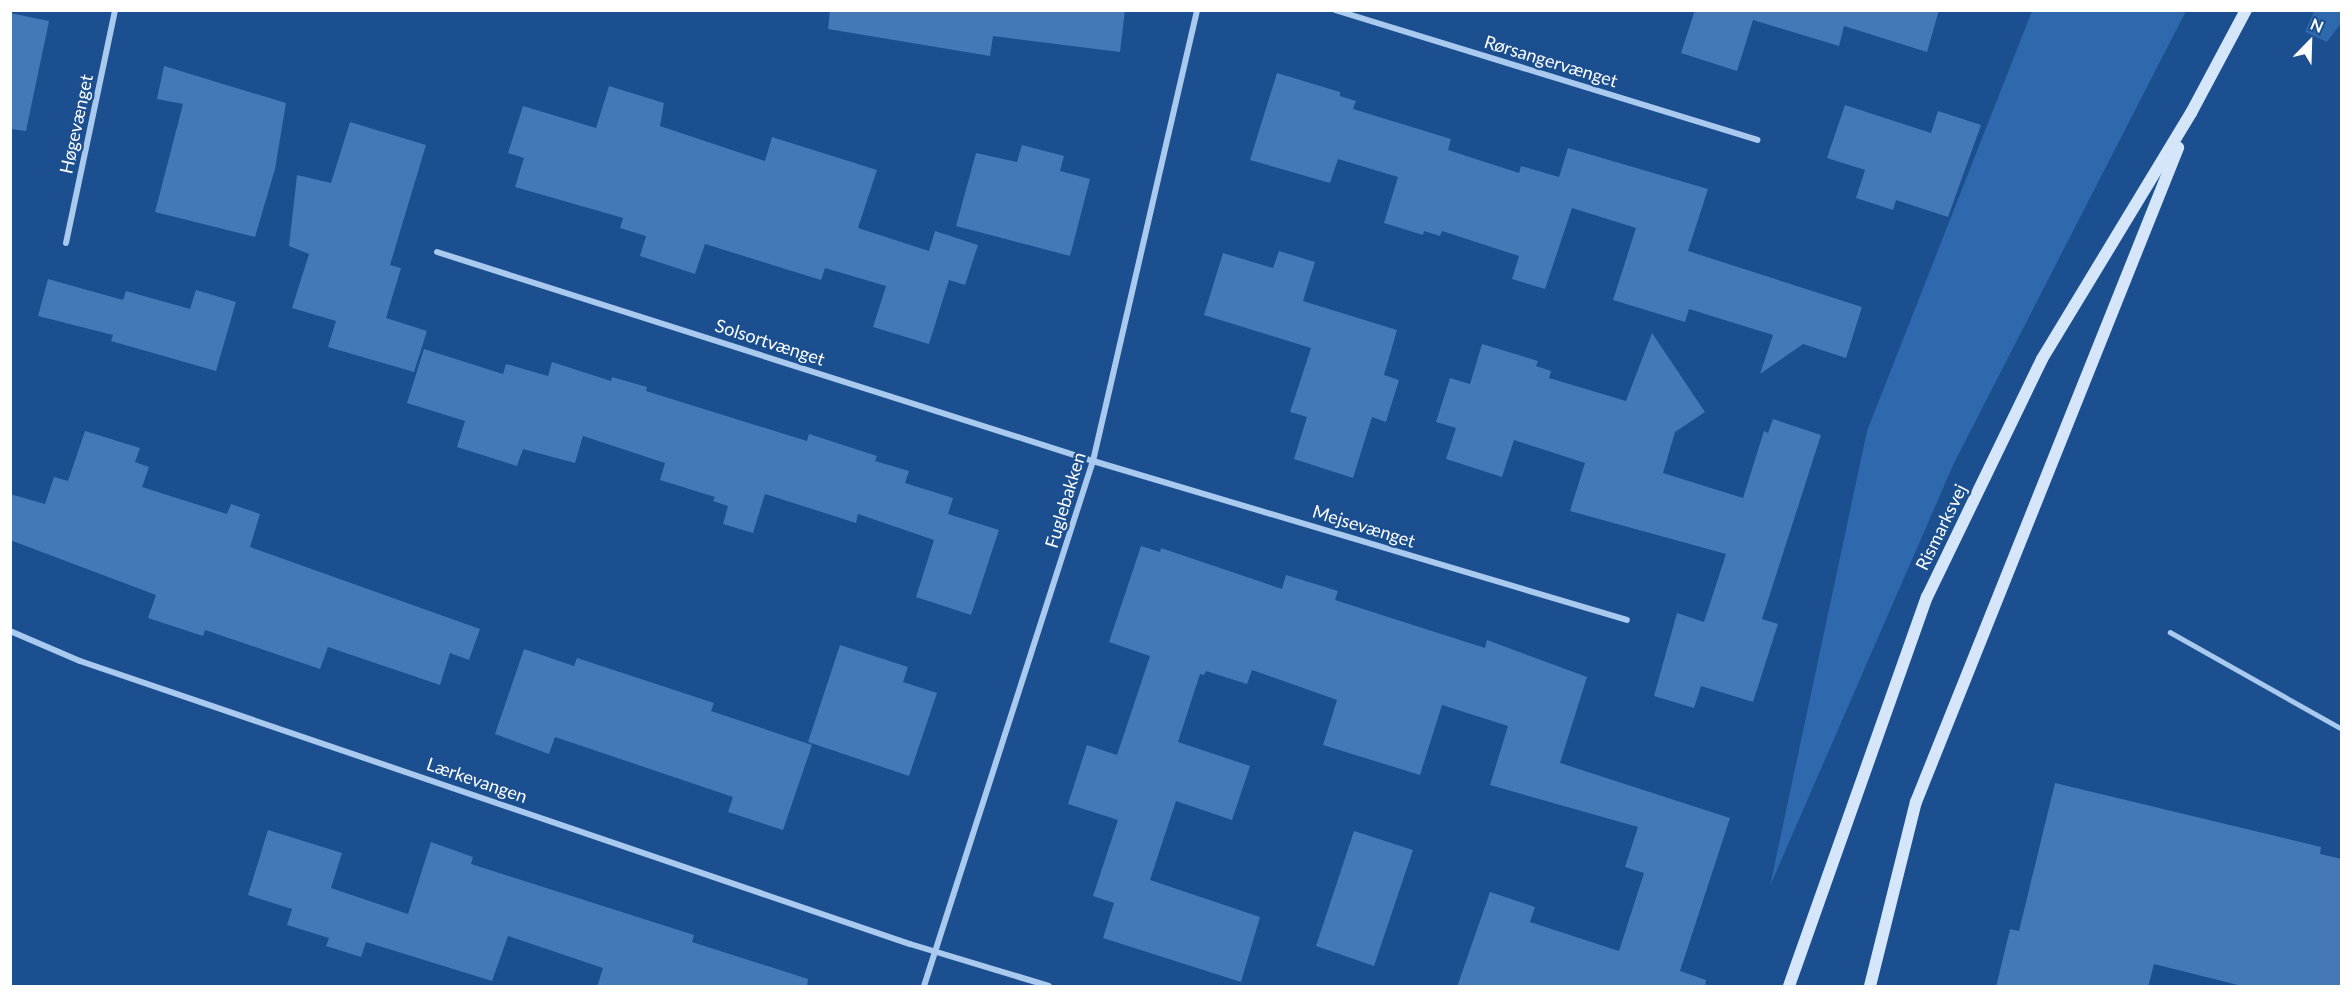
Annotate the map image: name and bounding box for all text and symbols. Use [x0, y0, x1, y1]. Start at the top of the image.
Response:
north arrow [2280, 12, 2340, 72]
text: N [2308, 14, 2327, 36]
street label: Rørsangervænget [1482, 30, 1620, 92]
street label: Høgevænget [55, 72, 97, 176]
street label: Solsortvænget [712, 314, 828, 370]
street label: Fuglebakken [1040, 450, 1090, 550]
street label: Rismarksvej [1911, 480, 1971, 574]
street label: Mejsevænget [1310, 500, 1418, 552]
street label: Lærkevangen [424, 753, 530, 807]

